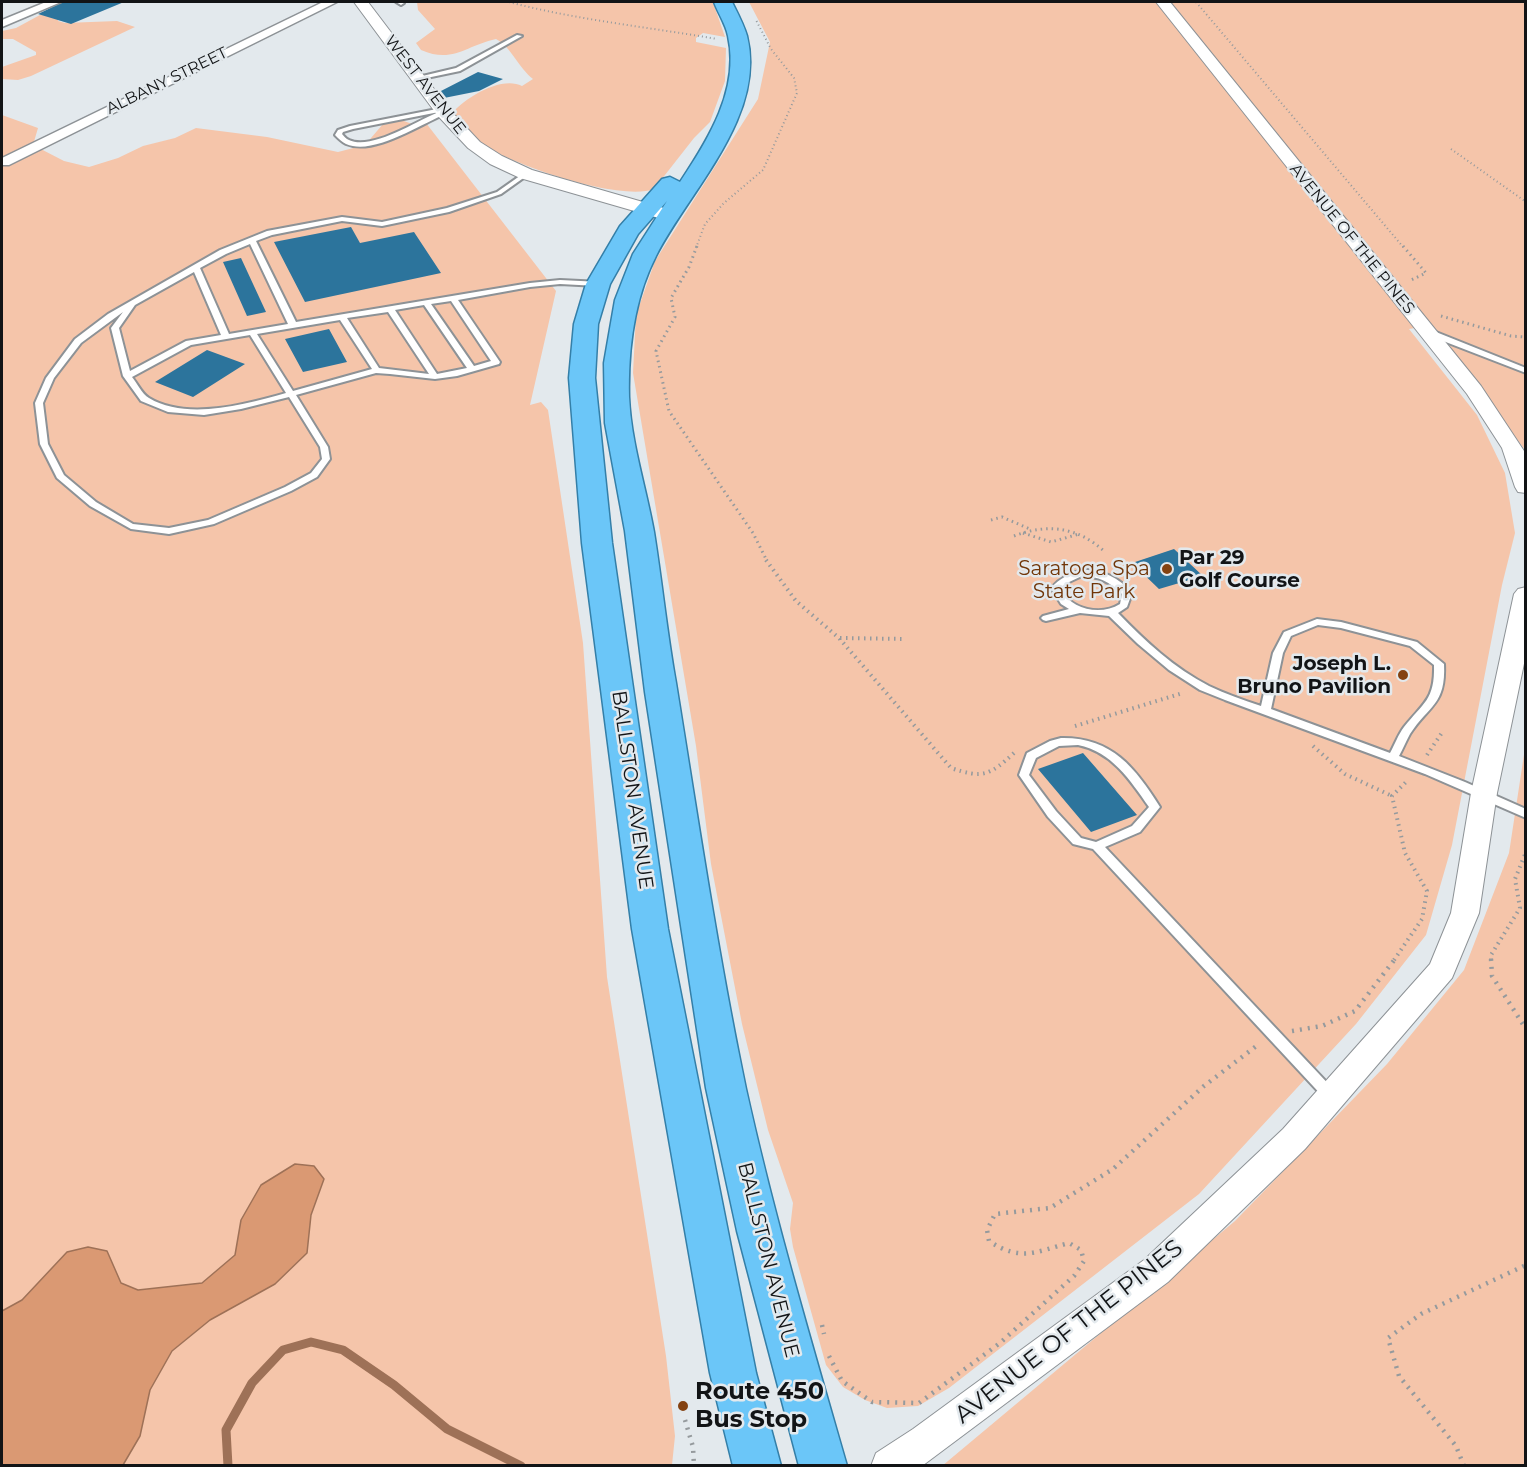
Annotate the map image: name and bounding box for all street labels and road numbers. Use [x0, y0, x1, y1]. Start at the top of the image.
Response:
street label: WEST AVENUE [380, 32, 470, 138]
street label: ALBANY STREET [103, 43, 231, 119]
street label: AVENUE OF THE PINES [1285, 160, 1419, 318]
street label: BALLSTON AVENUE [606, 689, 658, 891]
street label: BALLSTON AVENUE [732, 1160, 804, 1360]
street label: AVENUE OF THE PINES [949, 1234, 1189, 1430]

